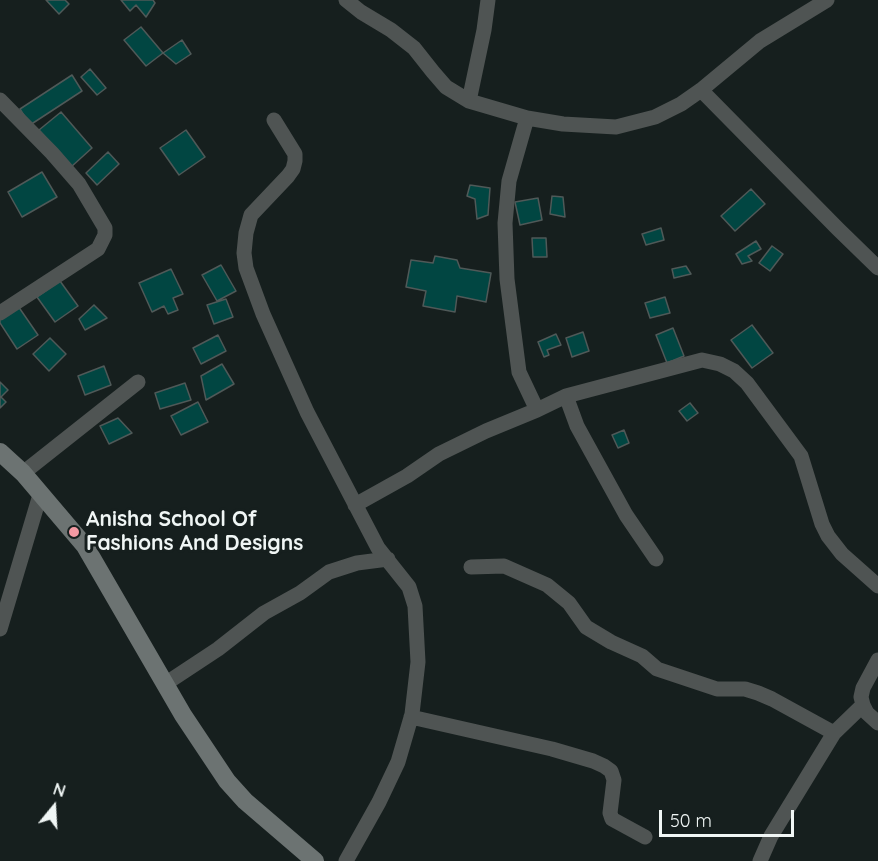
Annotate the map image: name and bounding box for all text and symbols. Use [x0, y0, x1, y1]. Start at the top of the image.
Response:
place label: Anisha School Of Fashions And Designs [86, 507, 303, 557]
marker: Anisha School Of Fashions And Designs [67, 525, 81, 539]
north arrow [24, 777, 84, 837]
text: N [51, 779, 68, 801]
scale bar [662, 798, 797, 836]
text: 50 m [670, 809, 712, 832]

